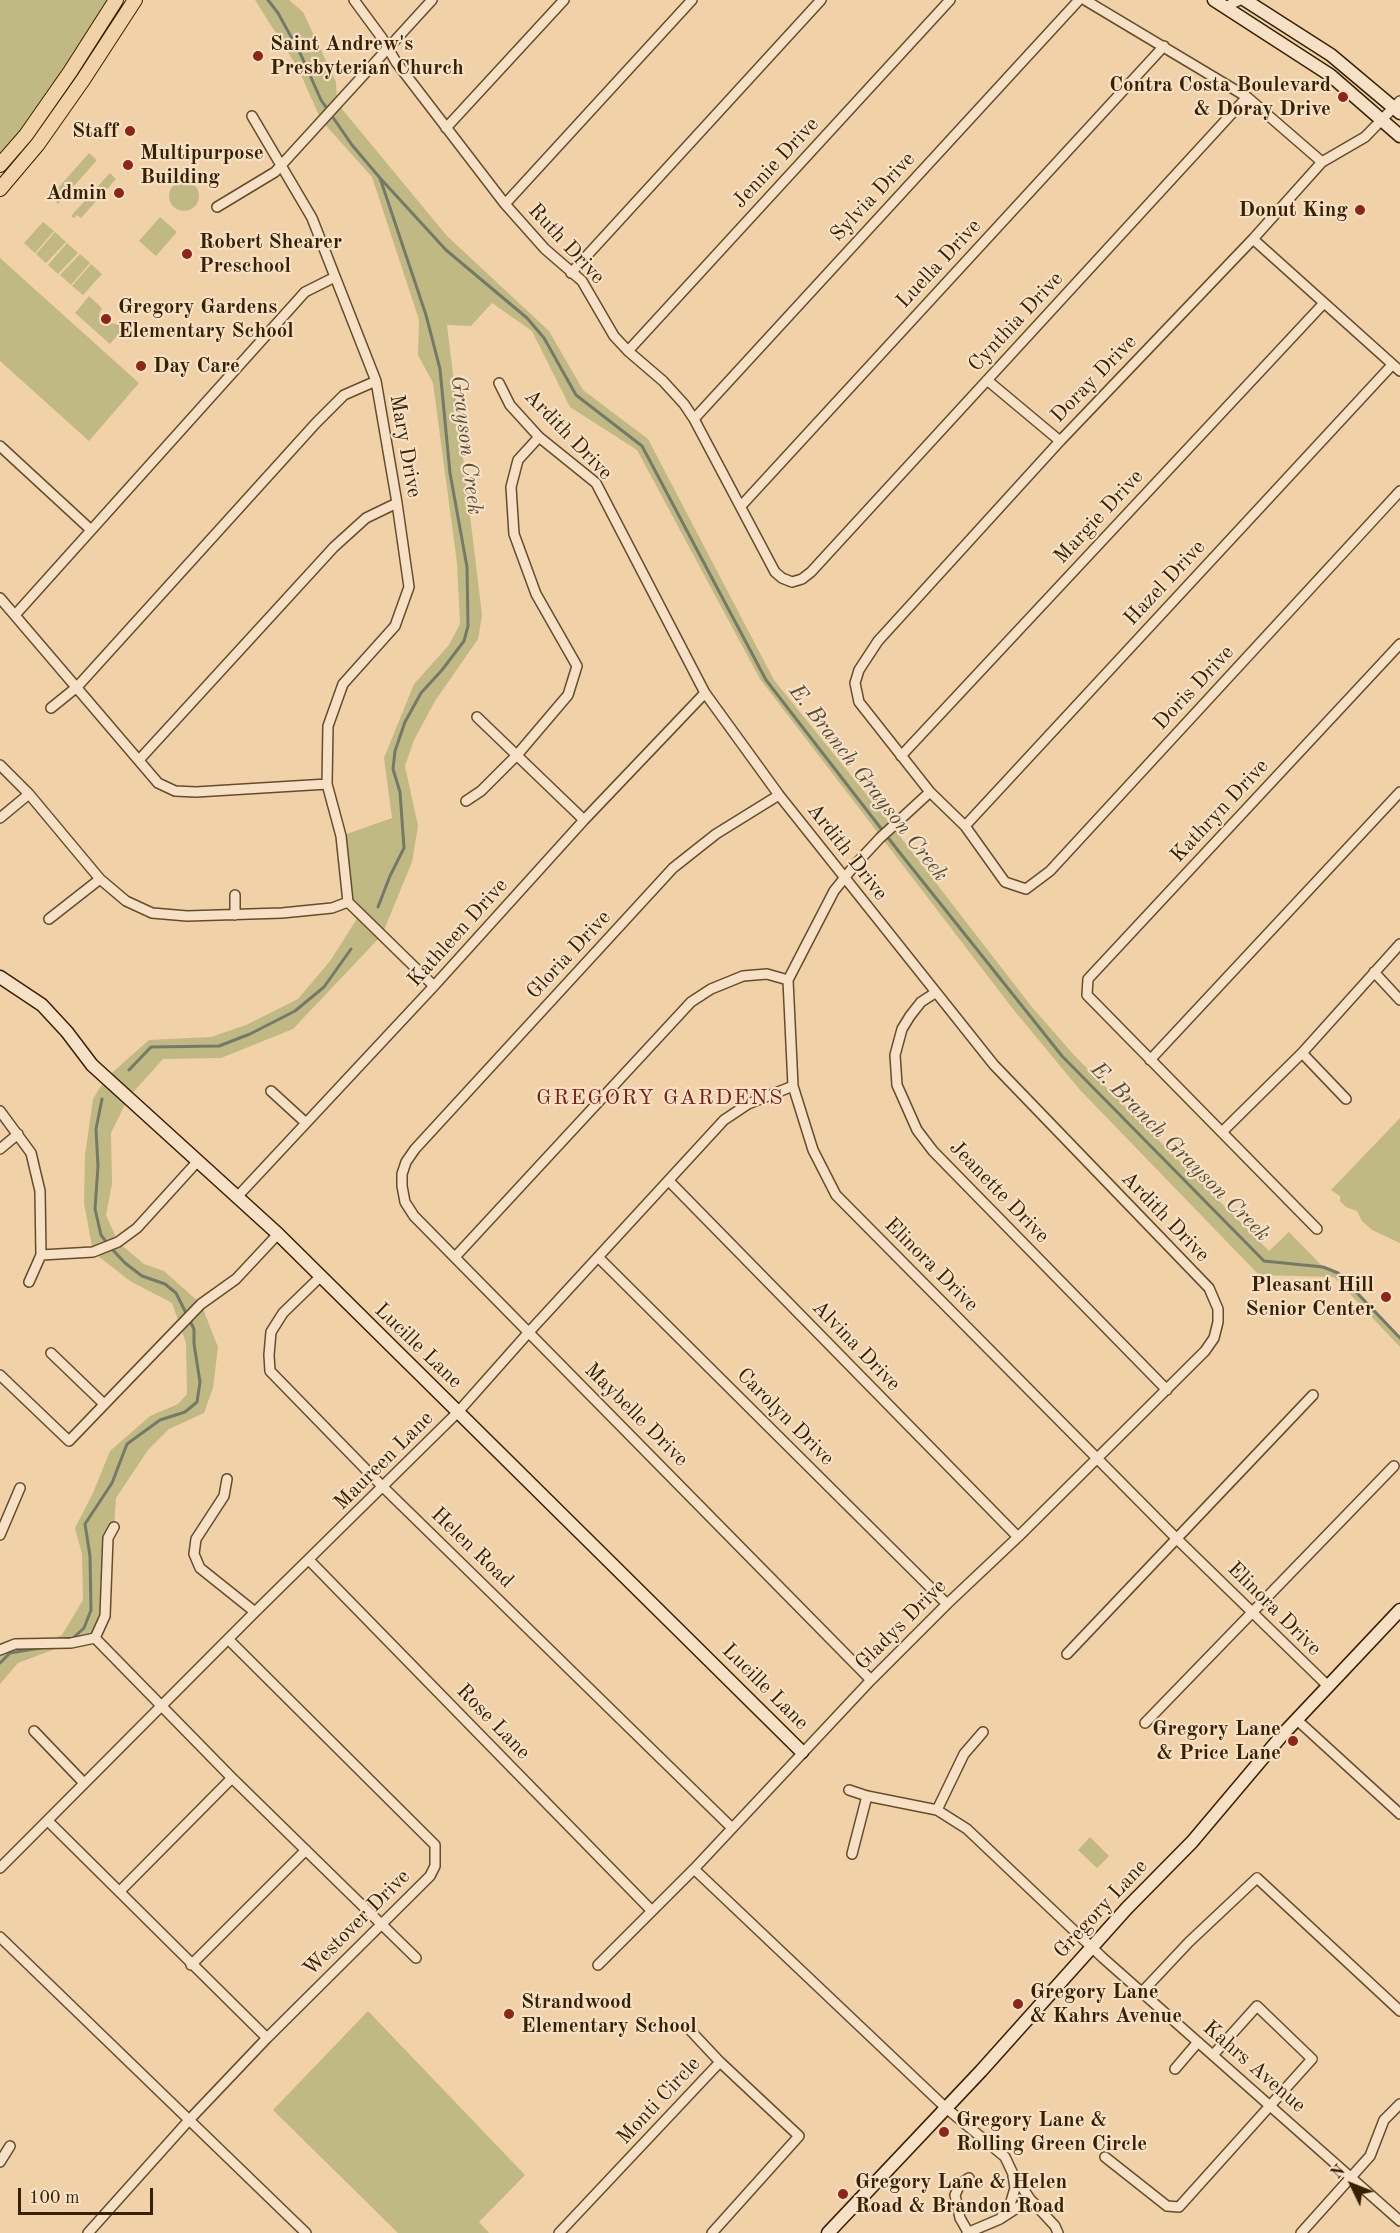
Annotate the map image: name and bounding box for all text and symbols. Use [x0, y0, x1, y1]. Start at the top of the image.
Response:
place label: Saint Andrew's Presbyterian Church [270, 31, 464, 81]
marker: Saint Andrew's Presbyterian Church [251, 49, 265, 63]
place label: Contra Costa Boulevard & Doray Drive [1109, 72, 1331, 122]
marker: Contra Costa Boulevard & Doray Drive [1336, 90, 1350, 104]
street label: Jennie Drive [727, 112, 825, 214]
place label: Staff [72, 118, 118, 144]
marker: Staff [123, 124, 137, 138]
place label: Multipurpose Building [140, 140, 264, 190]
street label: Sylvia Drive [825, 147, 921, 247]
marker: Multipurpose Building [121, 158, 135, 172]
place label: Admin [46, 180, 107, 206]
marker: Admin [112, 186, 126, 200]
place label: Donut King [1238, 197, 1348, 223]
street label: Ruth Drive [522, 198, 610, 290]
marker: Donut King [1353, 203, 1367, 217]
street label: Luella Drive [891, 214, 987, 314]
place label: Robert Shearer Preschool [199, 229, 342, 279]
marker: Robert Shearer Preschool [180, 247, 194, 261]
street label: Cynthia Drive [963, 267, 1069, 377]
place label: Gregory Gardens Elementary School [118, 294, 294, 344]
marker: Gregory Gardens Elementary School [99, 312, 113, 326]
street label: Doray Drive [1046, 330, 1142, 428]
place label: Day Care [153, 353, 240, 379]
marker: Day Care [134, 359, 148, 373]
water label: Grayson Creek [444, 374, 488, 516]
street label: Ardith Drive [519, 384, 617, 486]
street label: Mary Drive [384, 393, 426, 499]
street label: Margie Drive [1049, 465, 1149, 569]
street label: Hazel Drive [1119, 535, 1211, 631]
street label: Doris Drive [1148, 640, 1240, 736]
water label: E. Branch Grayson Creek [783, 679, 953, 887]
street label: Kathryn Drive [1166, 754, 1274, 868]
street label: Ardith Drive [801, 798, 893, 906]
street label: Kathleen Drive [403, 873, 513, 993]
street label: Gloria Drive [522, 905, 616, 1005]
water label: E. Branch Grayson Creek [1085, 1057, 1275, 1247]
district label: GREGORY GARDENS [536, 1085, 784, 1111]
street label: Jeanette Drive [944, 1135, 1054, 1249]
street label: Ardith Drive [1116, 1166, 1214, 1268]
street label: Elinora Drive [879, 1213, 983, 1317]
place label: Pleasant Hill Senior Center [1245, 1272, 1374, 1322]
marker: Pleasant Hill Senior Center [1379, 1290, 1393, 1304]
street label: Alvina Drive [806, 1295, 906, 1397]
street label: Lucille Lane [369, 1298, 467, 1394]
street label: Maybelle Drive [579, 1358, 693, 1472]
street label: Carolyn Drive [731, 1363, 839, 1471]
street label: Maureen Lane [329, 1406, 439, 1516]
street label: Helen Road [425, 1502, 519, 1594]
street label: Elinora Drive [1222, 1557, 1326, 1661]
street label: Gladys Drive [850, 1574, 952, 1676]
street label: Lucille Lane [716, 1638, 814, 1736]
street label: Rose Lane [451, 1679, 535, 1765]
place label: Gregory Lane & Price Lane [1152, 1716, 1281, 1766]
marker: Gregory Lane & Price Lane [1286, 1734, 1300, 1748]
street label: Gregory Lane [1049, 1854, 1153, 1964]
street label: Westover Drive [298, 1864, 416, 1982]
place label: Gregory Lane & Kahrs Avenue [1030, 1979, 1182, 2029]
place label: Strandwood Elementary School [521, 1989, 697, 2039]
marker: Gregory Lane & Kahrs Avenue [1011, 1997, 1025, 2011]
marker: Strandwood Elementary School [502, 2007, 516, 2021]
street label: Kahrs Avenue [1197, 2016, 1311, 2118]
street label: Monti Circle [612, 2052, 706, 2150]
place label: Gregory Lane & Rolling Green Circle [956, 2107, 1147, 2157]
marker: Gregory Lane & Rolling Green Circle [937, 2125, 951, 2139]
north arrow [1322, 2155, 1382, 2215]
text: N [1329, 2163, 1349, 2183]
place label: Gregory Lane & Helen Road & Brandon Road [855, 2169, 1067, 2219]
scale bar [21, 2176, 156, 2214]
marker: Gregory Lane & Helen Road & Brandon Road [836, 2187, 850, 2201]
text: 100 m [29, 2189, 80, 2207]

